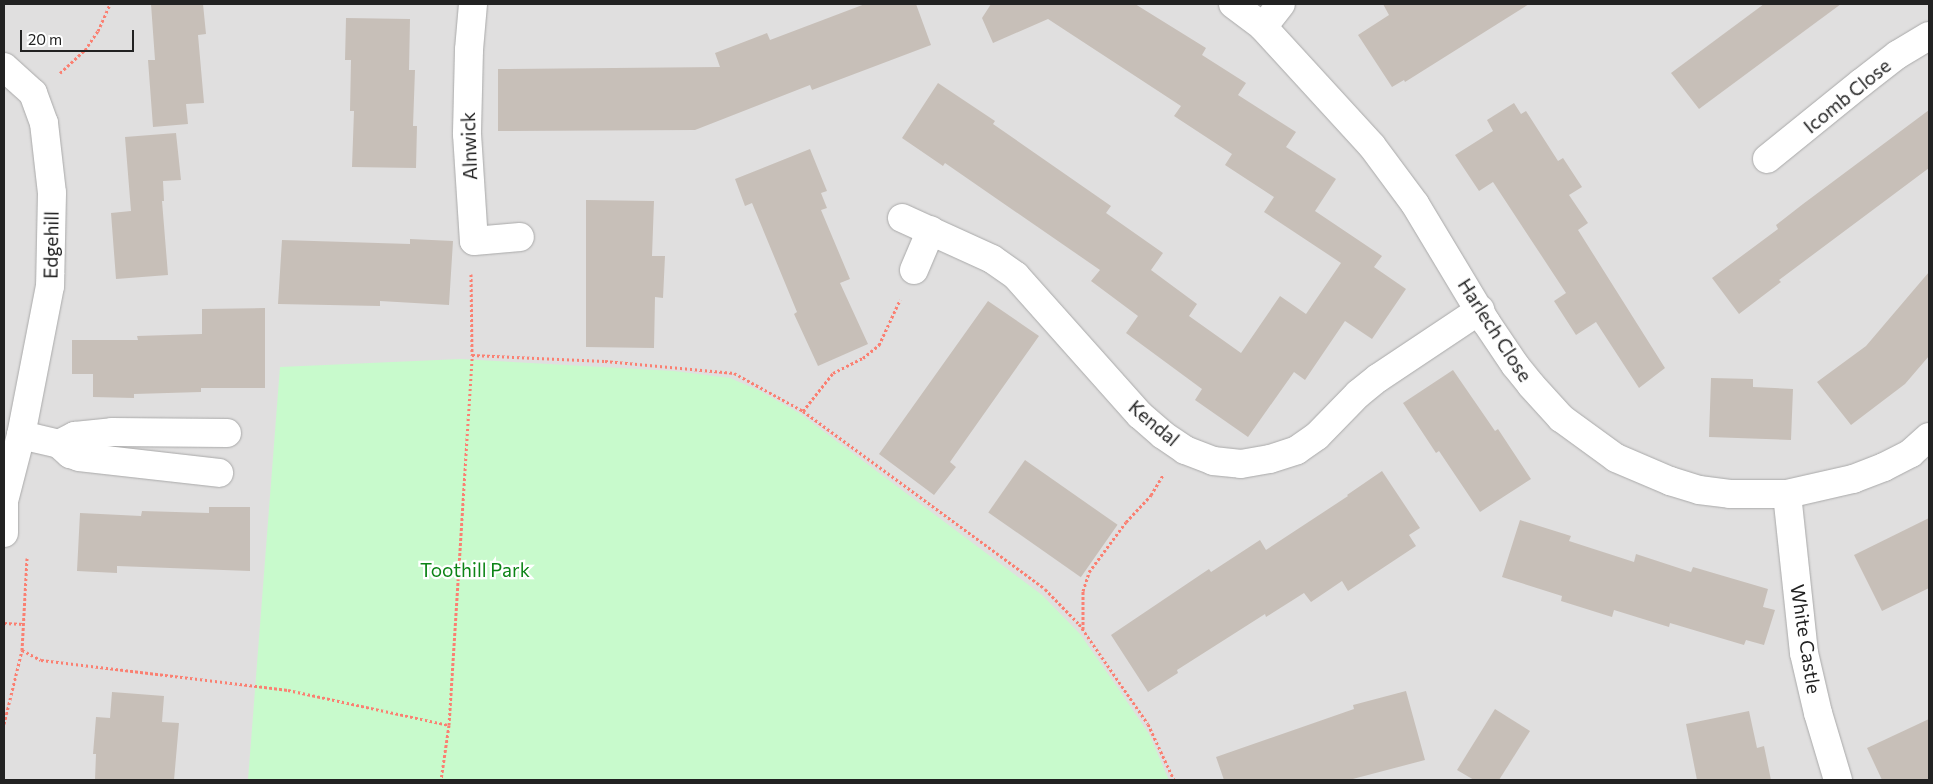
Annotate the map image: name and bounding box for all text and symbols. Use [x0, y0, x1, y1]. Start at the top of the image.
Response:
scale bar [22, 20, 136, 52]
text: 20 m [28, 30, 62, 48]
street label: Icomb Close [1799, 54, 1895, 138]
street label: Alnwick [456, 111, 482, 181]
street label: Edgehill [39, 211, 63, 279]
street label: Harlech Close [1453, 274, 1537, 386]
street label: Kendal [1124, 395, 1184, 451]
park label: Toothill Park [420, 559, 530, 581]
street label: White Castle [1786, 583, 1826, 695]

